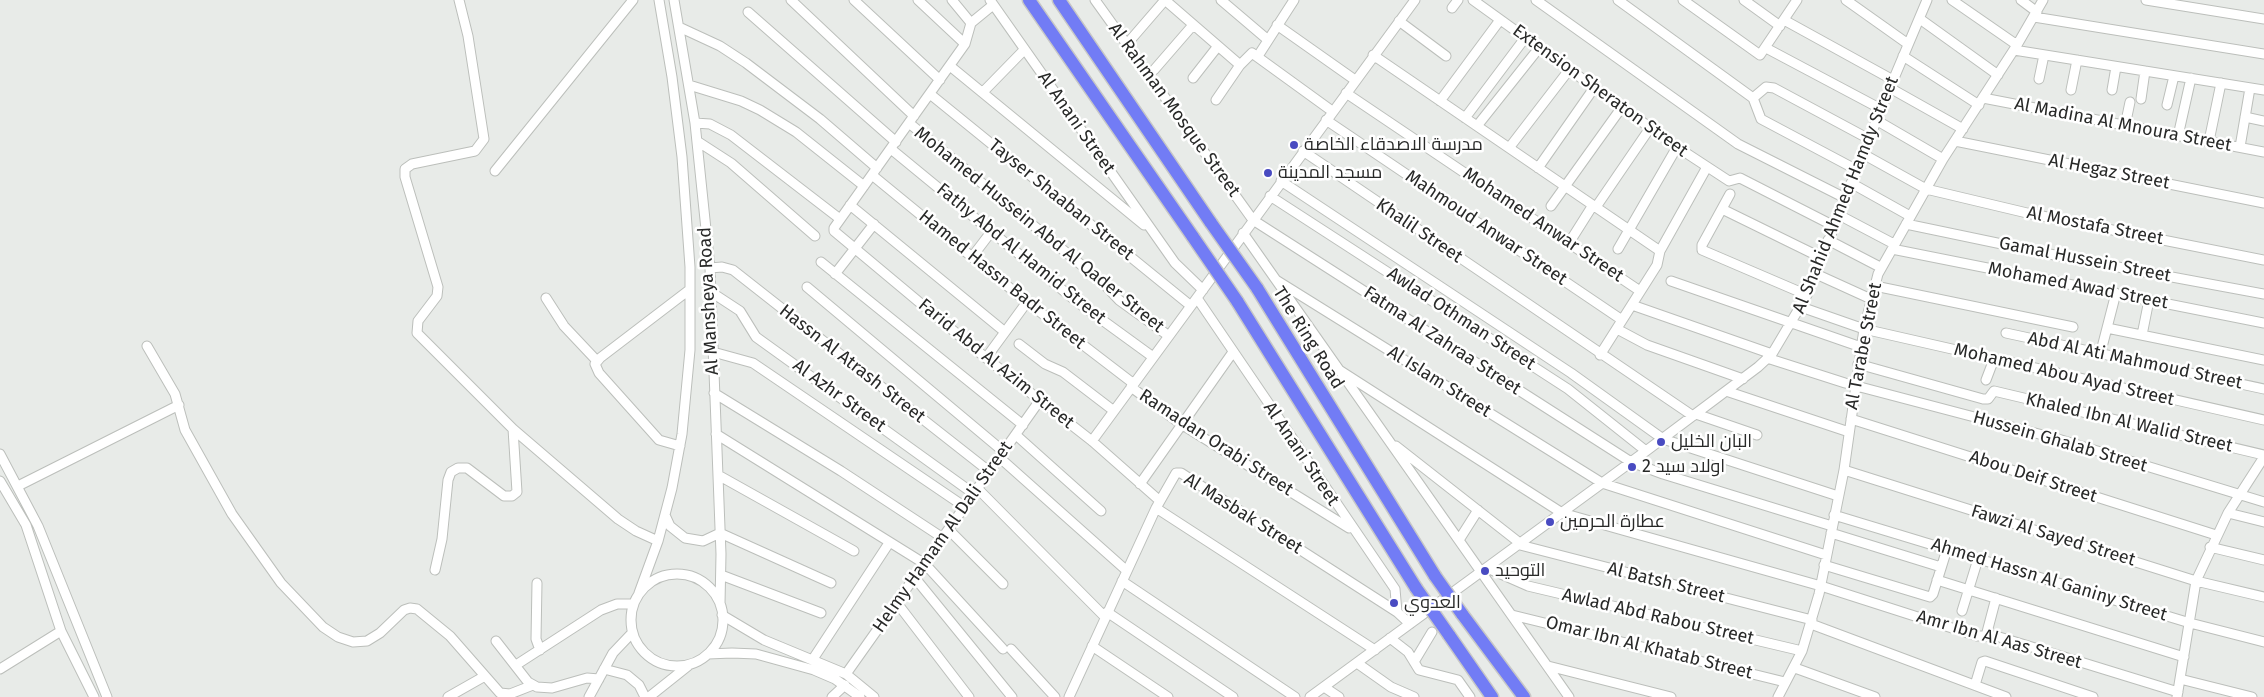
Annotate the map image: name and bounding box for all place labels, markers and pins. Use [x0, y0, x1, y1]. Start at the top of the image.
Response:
place label: مدرسة الاصدقاء الخاصة [1304, 134, 1483, 156]
marker: مدرسة الاصدقاء الخاصة [1288, 139, 1300, 151]
place label: مسجد المدينة [1278, 162, 1382, 184]
marker: مسجد المدينة [1262, 167, 1274, 179]
place label: البان الخليل [1671, 431, 1752, 453]
marker: البان الخليل [1655, 436, 1667, 448]
place label: اولاد سيد 2 [1642, 456, 1725, 478]
marker: اولاد سيد 2 [1626, 461, 1638, 473]
place label: عطارة الحرمين [1560, 511, 1665, 533]
marker: عطارة الحرمين [1544, 516, 1556, 528]
place label: التوحيد [1495, 560, 1545, 582]
marker: التوحيد [1479, 565, 1491, 577]
place label: العدوي [1404, 592, 1461, 614]
marker: العدوي [1388, 597, 1400, 609]

